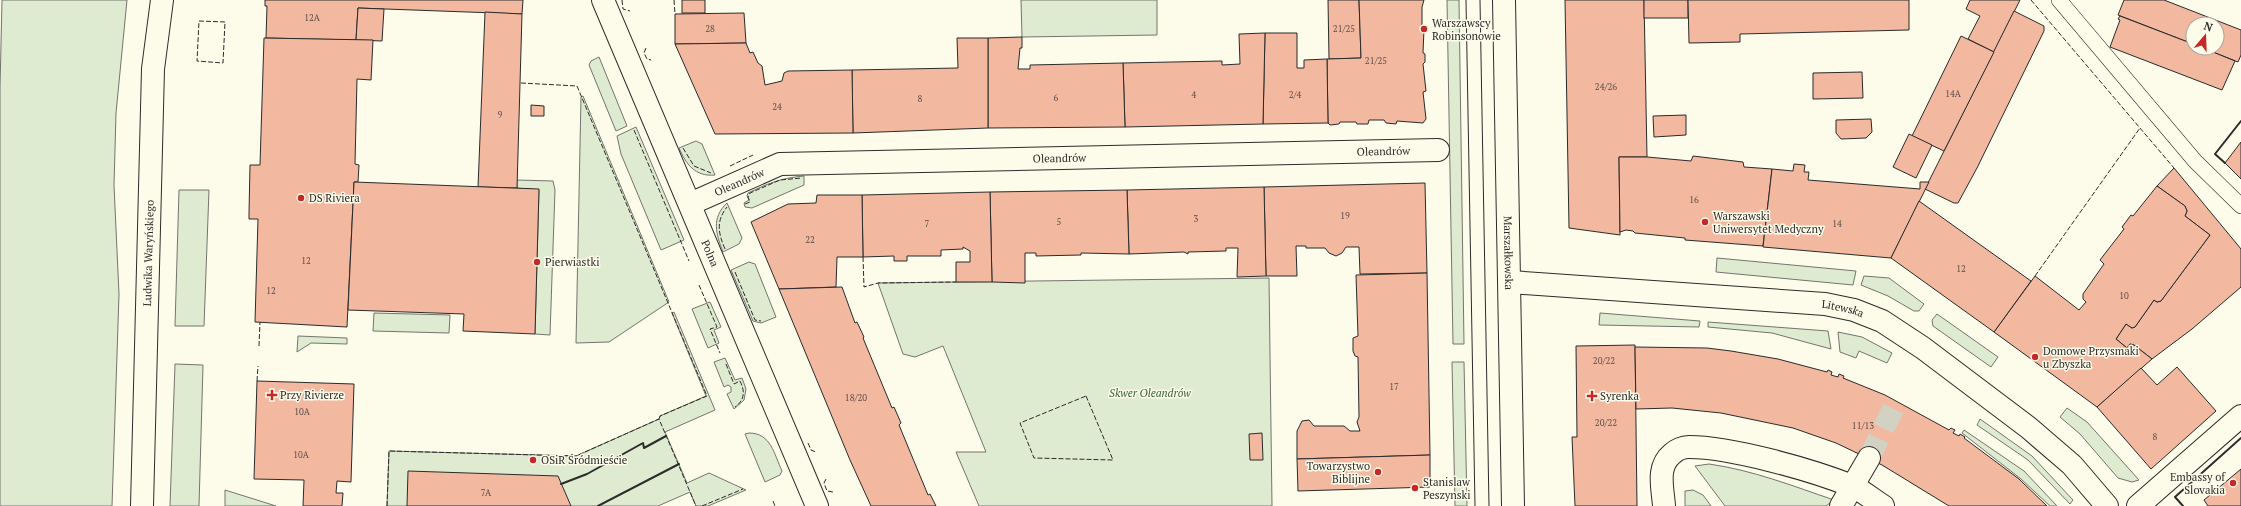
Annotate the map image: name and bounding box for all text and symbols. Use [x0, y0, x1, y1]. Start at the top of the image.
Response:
house number: 12A [304, 12, 321, 24]
place label: Warszawscy Robinsonowie [1432, 16, 1501, 43]
north arrow [2185, 16, 2225, 56]
text: N [2202, 19, 2215, 35]
house number: 28 [705, 23, 715, 35]
house number: 21/25 [1333, 23, 1355, 35]
marker: Warszawscy Robinsonowie [1419, 24, 1429, 34]
house number: 21/25 [1365, 55, 1387, 67]
house number: 24/26 [1595, 81, 1617, 93]
house number: 14A [1945, 88, 1962, 100]
house number: 4 [1192, 89, 1197, 101]
house number: 2/4 [1289, 89, 1302, 101]
house number: 6 [1054, 92, 1059, 104]
house number: 8 [918, 93, 923, 105]
house number: 24 [772, 101, 782, 113]
house number: 9 [498, 109, 503, 121]
street label: Oleandrów [1357, 144, 1411, 159]
street label: Oleandrów [1033, 150, 1087, 166]
street label: Oleandrów [712, 164, 767, 199]
place label: DS Riviera [309, 191, 360, 205]
marker: DS Riviera [296, 193, 306, 203]
house number: 16 [1689, 194, 1699, 206]
street label: Ludwika Waryńskiego [140, 200, 157, 307]
place label: Warszawski Uniwersytet Medyczny [1713, 209, 1824, 236]
house number: 19 [1340, 210, 1350, 222]
house number: 3 [1194, 213, 1199, 225]
house number: 5 [1057, 216, 1062, 228]
street label: Marszałkowska [1501, 216, 1516, 291]
marker: Warszawski Uniwersytet Medyczny [1700, 217, 1710, 227]
house number: 7 [925, 218, 930, 230]
house number: 14 [1832, 218, 1842, 230]
house number: 22 [805, 234, 815, 246]
street label: Polna [698, 238, 722, 269]
house number: 12 [301, 255, 311, 267]
place label: Pierwiastki [545, 255, 599, 269]
marker: Pierwiastki [532, 257, 542, 267]
house number: 12 [1956, 263, 1966, 275]
house number: 12 [266, 285, 276, 297]
house number: 10 [2119, 290, 2129, 302]
street label: Litewska [1821, 297, 1866, 320]
place label: Domowe Przysmaki u Zbyszka [2043, 344, 2139, 371]
marker: Domowe Przysmaki u Zbyszka [2030, 352, 2040, 362]
house number: 20/22 [1593, 355, 1615, 367]
house number: 17 [1389, 381, 1399, 393]
park label: Skwer Oleandrów [1109, 386, 1191, 400]
place label: Przy Rivierze [280, 388, 344, 402]
place label: Syrenka [1600, 389, 1639, 403]
marker: Przy Rivierze [267, 390, 277, 400]
marker: Syrenka [1587, 391, 1597, 401]
house number: 18/20 [845, 392, 867, 404]
house number: 10A [294, 406, 311, 418]
house number: 20/22 [1595, 417, 1617, 429]
house number: 11/13 [1852, 420, 1874, 432]
house number: 8 [2153, 431, 2158, 443]
house number: 10A [293, 449, 310, 461]
place label: OSiR Śródmieście [541, 453, 628, 467]
marker: OSiR Śródmieście [528, 455, 538, 465]
place label: Towarzystwo Biblijne [1307, 459, 1370, 486]
marker: Towarzystwo Biblijne [1373, 467, 1383, 477]
place label: Embassy of Slovakia [2170, 470, 2226, 497]
place label: Stanislaw Peszynski [1423, 475, 1471, 502]
marker: Embassy of Slovakia [2228, 478, 2238, 488]
marker: Stanislaw Peszynski [1410, 483, 1420, 493]
house number: 7A [481, 487, 492, 499]

